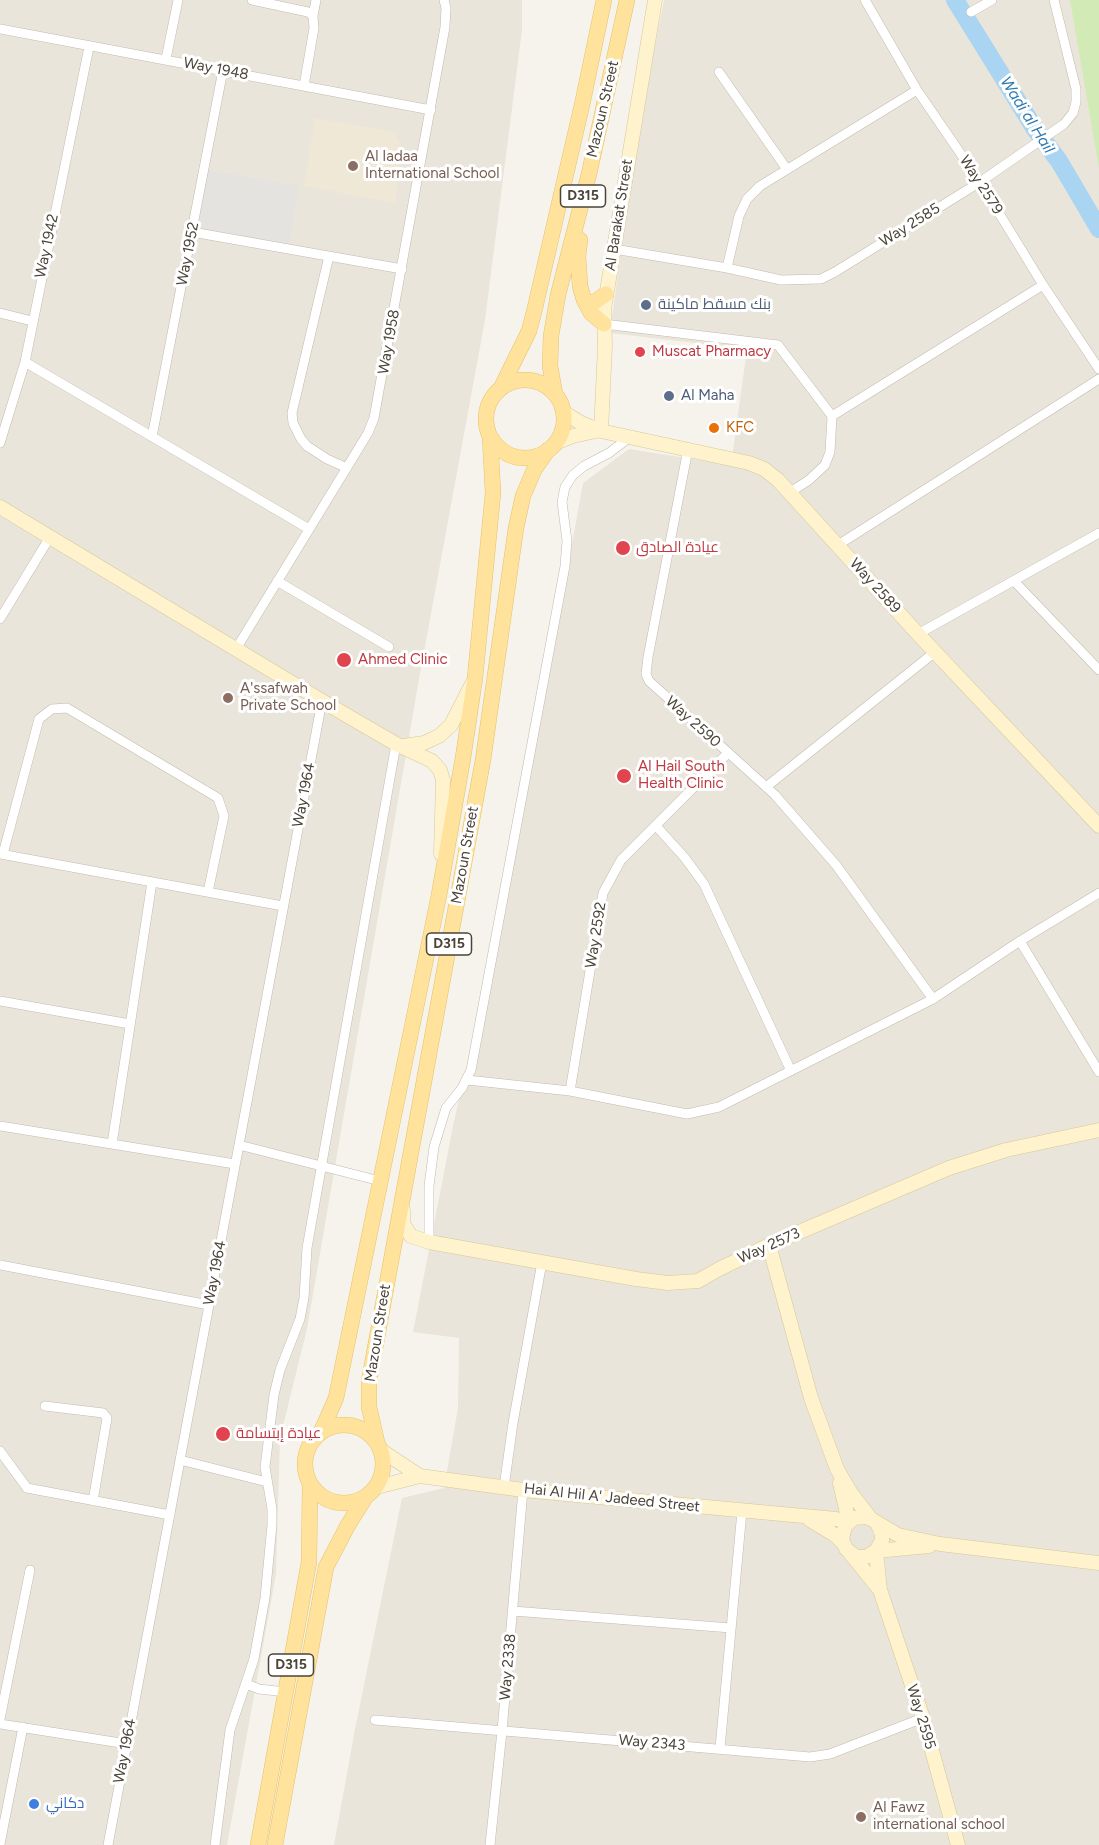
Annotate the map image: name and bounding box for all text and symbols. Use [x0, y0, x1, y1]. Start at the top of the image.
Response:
street label: Way 1948 [182, 54, 250, 84]
street label: Mazoun Street [583, 59, 623, 159]
water label: Wadi al Hail [996, 73, 1058, 157]
place label: Al Iadaa International School [365, 148, 500, 183]
street label: Way 2579 [955, 152, 1007, 218]
street label: Al Barakat Street [601, 158, 637, 272]
marker: Al Iadaa International School [346, 159, 360, 173]
road number: D315 [560, 185, 606, 207]
street label: Way 2585 [876, 199, 944, 251]
street label: Way 1942 [31, 212, 63, 280]
street label: Way 1952 [173, 221, 203, 287]
place label: بنك مسقط ماكينة [658, 296, 771, 314]
marker: بنك مسقط ماكينة [639, 298, 653, 312]
street label: Way 1958 [374, 308, 404, 376]
place label: Muscat Pharmacy [652, 343, 771, 361]
marker: Muscat Pharmacy [633, 345, 647, 359]
place label: Al Maha [681, 387, 735, 405]
marker: Al Maha [662, 389, 676, 403]
place label: KFC [726, 419, 754, 437]
marker: KFC [707, 421, 721, 435]
marker: عيادة الصادق [614, 539, 632, 557]
place label: عيادة الصادق [636, 539, 719, 557]
street label: Way 2589 [846, 555, 904, 617]
marker: Ahmed Clinic [335, 651, 353, 669]
place label: Ahmed Clinic [358, 651, 448, 669]
place label: A'ssafwah Private School [240, 680, 336, 715]
marker: A'ssafwah Private School [221, 691, 235, 705]
street label: Way 2590 [662, 693, 724, 751]
place label: Al Hail South Health Clinic [638, 758, 725, 793]
street label: Way 1964 [289, 761, 319, 829]
marker: Al Hail South Health Clinic [615, 767, 633, 785]
street label: Mazoun Street [448, 805, 482, 905]
street label: Way 2592 [582, 901, 610, 969]
road number: D315 [426, 933, 472, 955]
street label: Way 2573 [735, 1224, 803, 1268]
street label: Way 1964 [200, 1239, 230, 1307]
street label: Mazoun Street [361, 1283, 395, 1383]
marker: عيادة إبتسامة [214, 1425, 232, 1443]
place label: عيادة إبتسامة [236, 1425, 321, 1443]
street label: Hai Al Hil A' Jadeed Street [523, 1480, 701, 1516]
street label: Way 2338 [496, 1633, 520, 1701]
road number: D315 [268, 1654, 314, 1676]
street label: Way 2595 [903, 1682, 939, 1752]
street label: Way 1964 [110, 1717, 140, 1785]
street label: Way 2343 [618, 1731, 686, 1755]
place label: دكاني [46, 1795, 84, 1813]
marker: دكاني [27, 1797, 41, 1811]
place label: Al Fawz international school [873, 1799, 1005, 1834]
marker: Al Fawz international school [854, 1810, 868, 1824]

